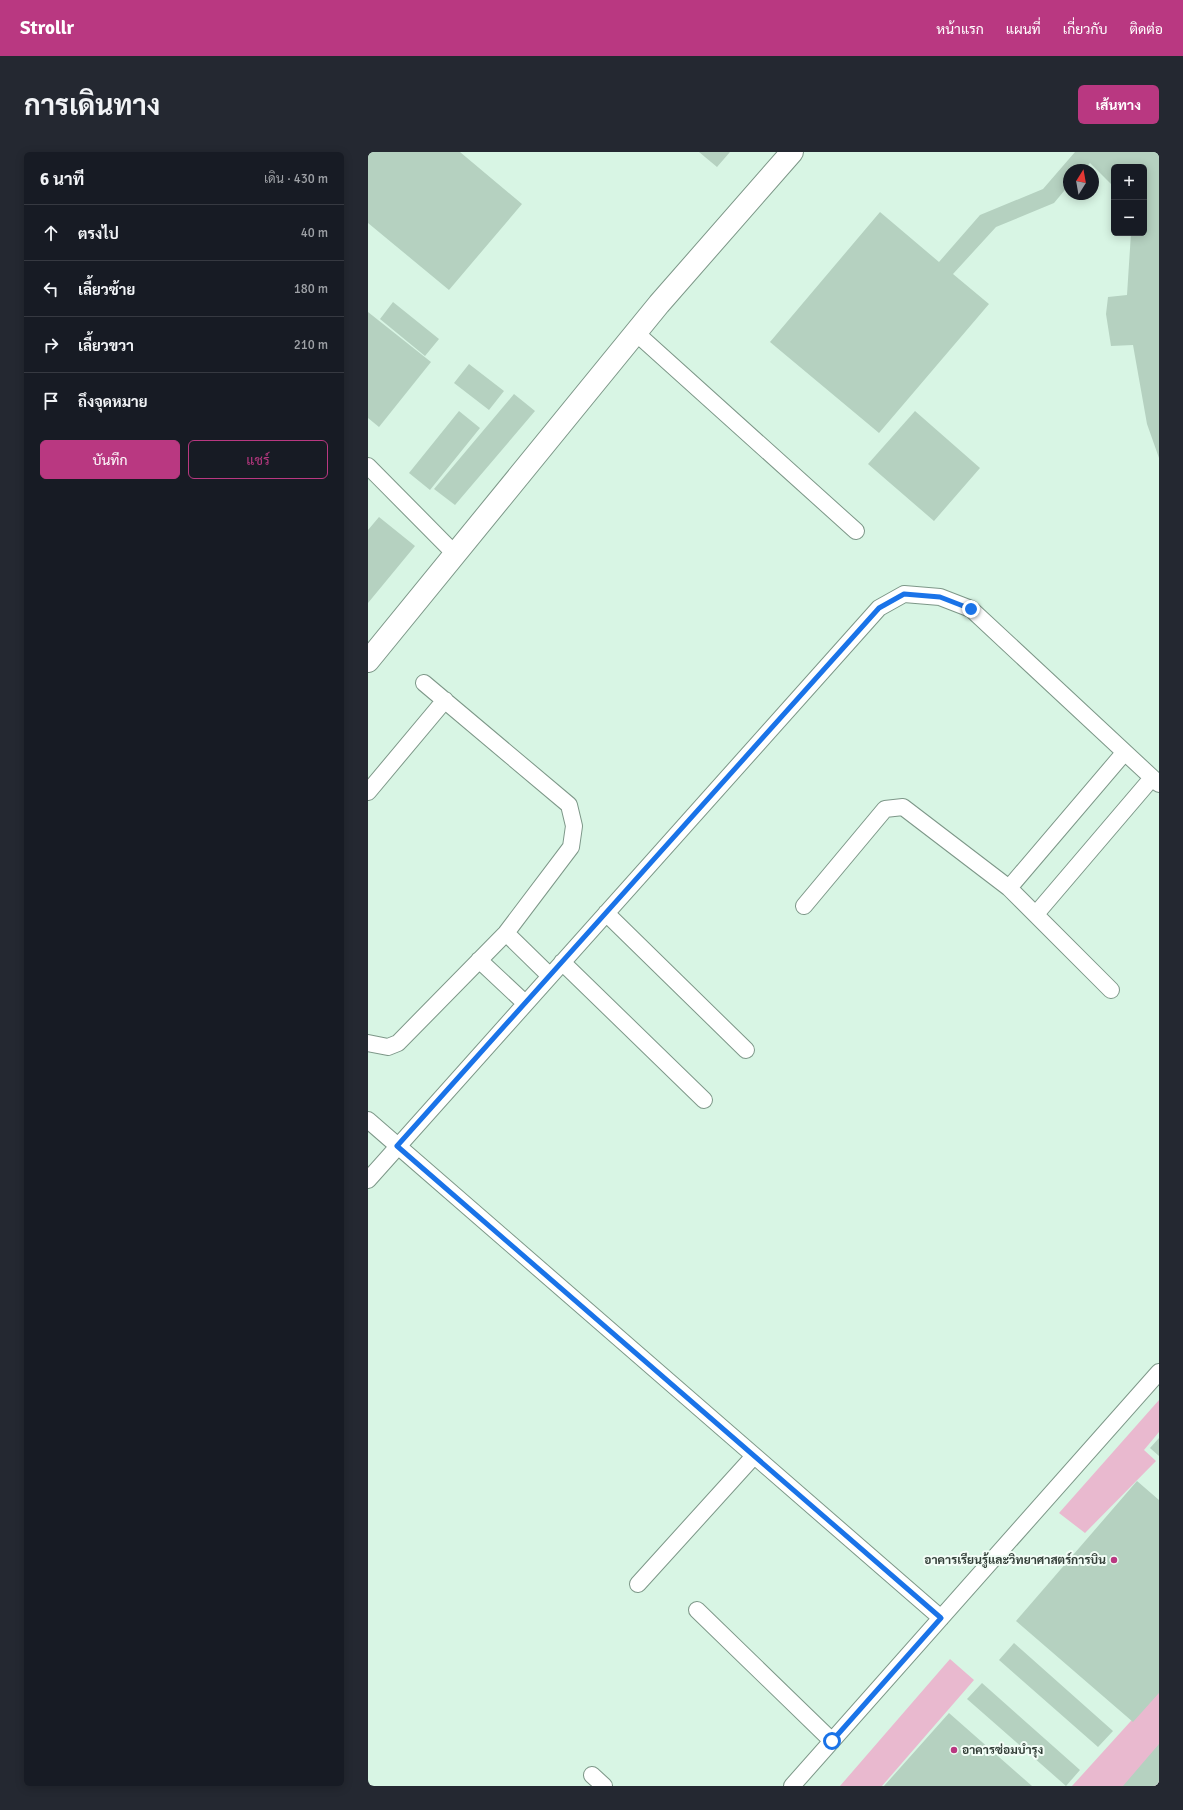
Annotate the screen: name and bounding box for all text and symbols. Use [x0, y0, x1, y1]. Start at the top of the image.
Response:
text: Strollr [20, 16, 74, 40]
text: หน้าแรก [936, 21, 984, 38]
text: แผนที่ [1006, 21, 1041, 38]
text: เกี่ยวกับ [1063, 21, 1107, 38]
text: ติดต่อ [1129, 21, 1163, 38]
button: เส้นทาง [1078, 85, 1159, 124]
text: การเดินทาง [24, 89, 160, 123]
north arrow [1063, 164, 1099, 200]
map controls [1111, 164, 1147, 236]
button: + [1111, 164, 1147, 200]
text: 6 นาที [40, 169, 84, 190]
text: เดิน · 430 m [264, 171, 328, 187]
button: − [1111, 200, 1147, 236]
icon: ahead [40, 222, 62, 244]
text: ตรงไป [78, 225, 119, 243]
text: 40 m [301, 225, 328, 241]
icon: left [40, 278, 62, 300]
text: เลี้ยวซ้าย [78, 281, 135, 299]
text: 180 m [294, 281, 328, 297]
icon: right [40, 334, 62, 356]
text: เลี้ยวขวา [78, 337, 134, 355]
text: 210 m [294, 337, 328, 353]
icon: arrive [40, 390, 62, 412]
text: ถึงจุดหมาย [78, 393, 148, 411]
button: บันทึก [40, 440, 180, 479]
button: แชร์ [188, 440, 328, 479]
route end [962, 600, 980, 618]
place label: อาคารเรียนรู้และวิทยาศาสตร์การบิน [924, 1552, 1106, 1568]
marker: อาคารเรียนรู้และวิทยาศาสตร์การบิน [1109, 1555, 1119, 1565]
route start [823, 1732, 841, 1750]
place label: อาคารซ่อมบำรุง [962, 1743, 1044, 1758]
marker: อาคารซ่อมบำรุง [949, 1745, 959, 1755]

